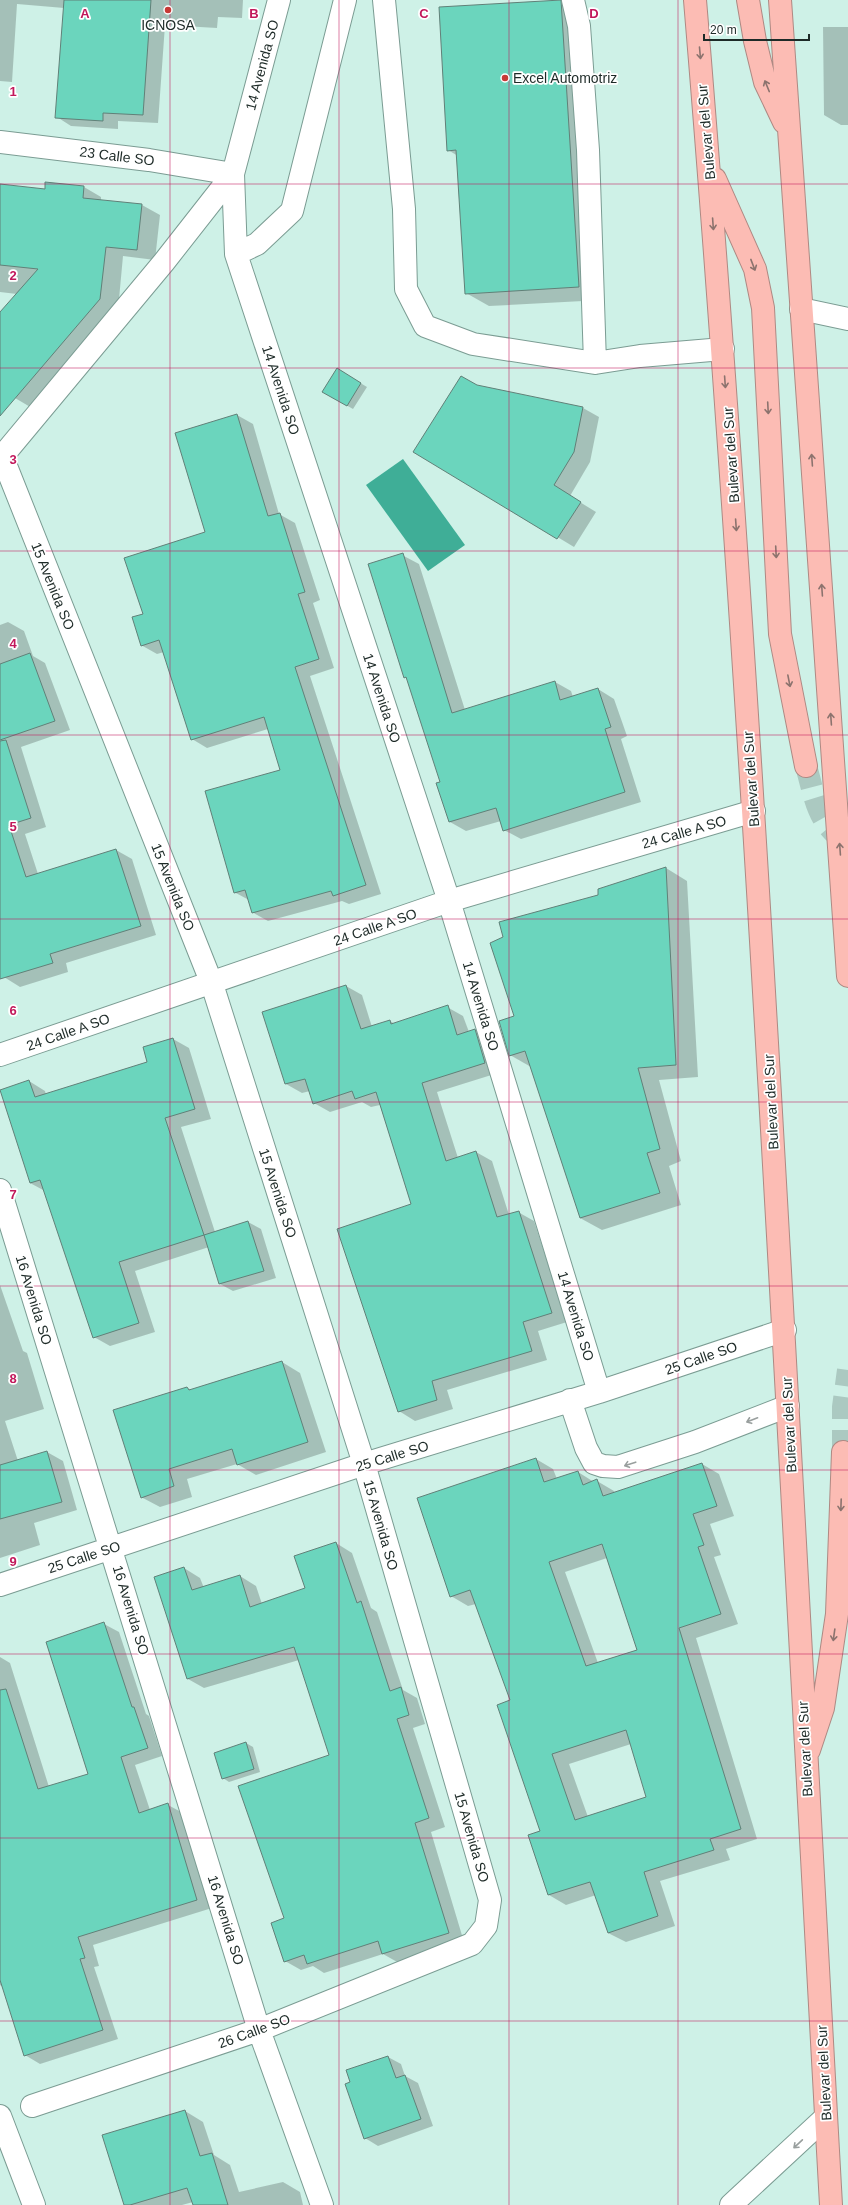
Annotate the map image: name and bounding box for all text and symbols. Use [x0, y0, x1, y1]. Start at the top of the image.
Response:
marker: ICNOSA [163, 5, 173, 15]
text: A [80, 6, 90, 21]
text: B [249, 6, 259, 21]
text: C [419, 6, 429, 21]
text: D [589, 6, 599, 21]
scale bar [704, 16, 809, 42]
place label: ICNOSA [141, 17, 195, 33]
street label: 14 Avenida SO [242, 18, 282, 112]
text: 20 m [710, 23, 737, 37]
one-way arrow [696, 46, 703, 59]
place label: Excel Automotriz [513, 70, 617, 86]
marker: Excel Automotriz [500, 73, 510, 83]
one-way arrow [763, 80, 771, 92]
street label: Bulevar del Sur [694, 83, 718, 180]
text: 1 [9, 84, 17, 99]
street label: 23 Calle SO [79, 143, 156, 169]
one-way arrow [710, 217, 717, 230]
one-way arrow [749, 259, 757, 271]
text: 2 [9, 268, 17, 283]
street label: 14 Avenida SO [259, 343, 303, 437]
one-way arrow [722, 375, 729, 388]
one-way arrow [764, 401, 771, 414]
street label: Bulevar del Sur [720, 406, 742, 503]
text: 3 [9, 452, 17, 467]
one-way arrow [809, 454, 816, 467]
one-way arrow [732, 518, 739, 531]
street label: 15 Avenida SO [28, 540, 78, 632]
one-way arrow [772, 545, 779, 558]
one-way arrow [818, 584, 825, 597]
text: 4 [9, 636, 17, 651]
street label: 14 Avenida SO [360, 651, 404, 745]
one-way arrow [786, 674, 794, 687]
one-way arrow [828, 713, 835, 726]
street label: Bulevar del Sur [740, 730, 762, 827]
street label: 24 Calle A SO [640, 812, 728, 852]
text: 5 [9, 819, 17, 834]
street label: 15 Avenida SO [148, 841, 198, 933]
one-way arrow [837, 843, 844, 856]
street label: 24 Calle A SO [331, 905, 419, 949]
street label: 14 Avenida SO [460, 959, 502, 1053]
text: 6 [9, 1003, 17, 1018]
street label: 24 Calle A SO [24, 1010, 112, 1054]
street label: Bulevar del Sur [760, 1053, 781, 1150]
street label: 15 Avenida SO [256, 1146, 300, 1240]
text: 7 [9, 1187, 17, 1202]
street label: 16 Avenida SO [13, 1253, 55, 1347]
street label: 14 Avenida SO [555, 1269, 597, 1363]
street label: 25 Calle SO [663, 1338, 739, 1378]
text: 8 [9, 1371, 17, 1386]
street label: Bulevar del Sur [778, 1376, 799, 1473]
one-way arrow [747, 1417, 759, 1424]
street label: 25 Calle SO [354, 1437, 431, 1475]
one-way arrow [624, 1460, 636, 1468]
street label: 15 Avenida SO [360, 1478, 402, 1572]
one-way arrow [837, 1498, 844, 1511]
street label: 25 Calle SO [46, 1538, 122, 1576]
text: 9 [9, 1554, 17, 1569]
street label: 16 Avenida SO [110, 1563, 152, 1657]
one-way arrow [830, 1628, 838, 1641]
street label: Bulevar del Sur [794, 1700, 815, 1797]
street label: 15 Avenida SO [451, 1790, 493, 1884]
street label: 16 Avenida SO [205, 1873, 247, 1967]
street label: 26 Calle SO [216, 2011, 292, 2051]
street label: Bulevar del Sur [813, 2024, 834, 2121]
one-way arrow [793, 2139, 803, 2148]

